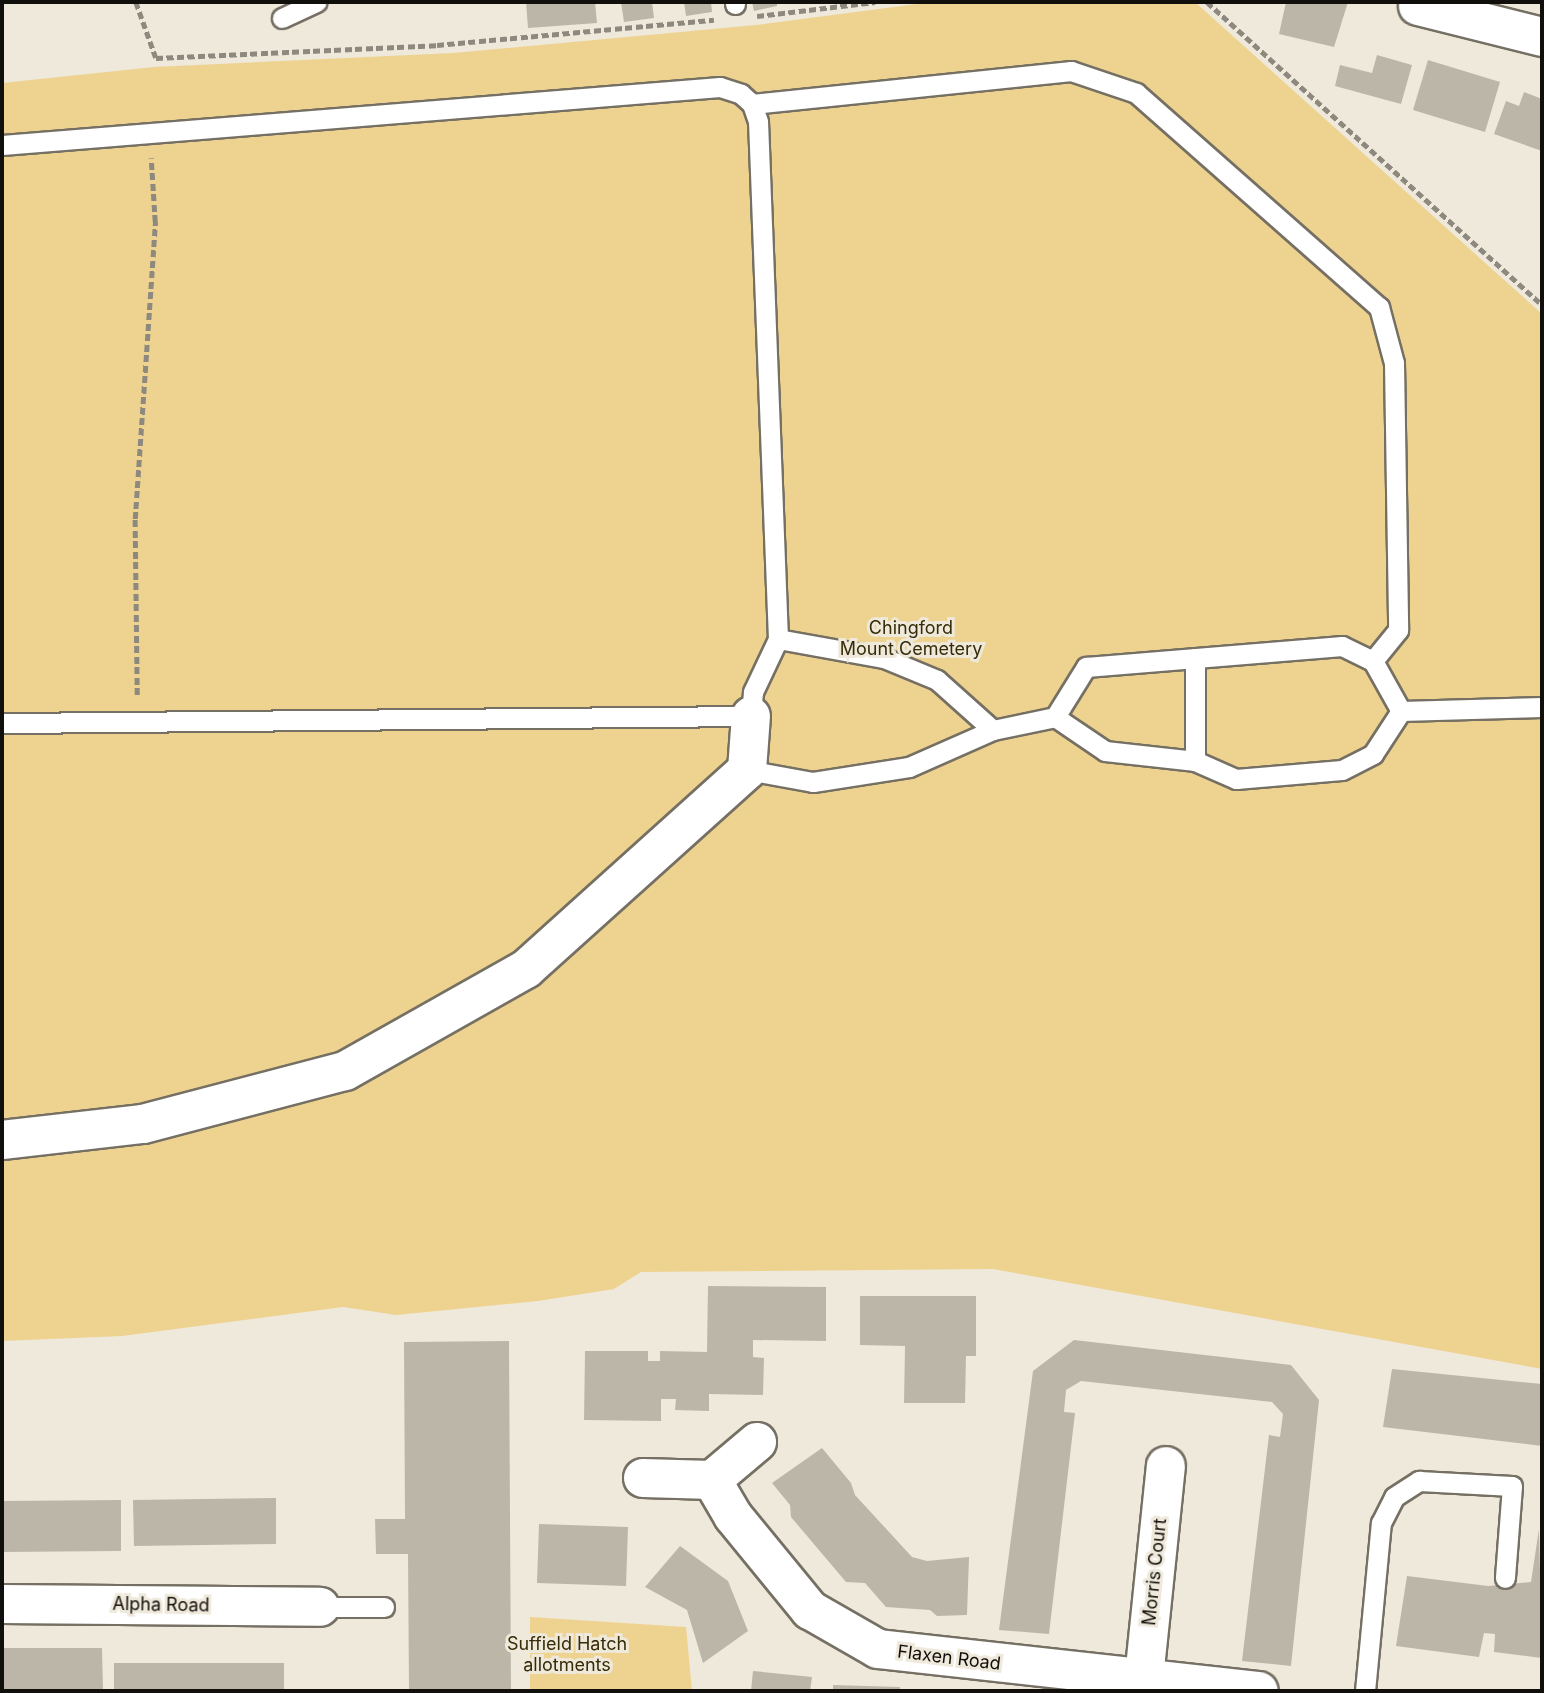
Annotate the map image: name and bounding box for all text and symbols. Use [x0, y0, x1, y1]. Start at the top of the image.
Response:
park label: Chingford Mount Cemetery [840, 618, 982, 660]
street label: Morris Court [1139, 1517, 1171, 1627]
street label: Alpha Road [112, 1593, 210, 1617]
park label: Suffield Hatch allotments [507, 1634, 627, 1676]
street label: Flaxen Road [896, 1641, 1002, 1675]

